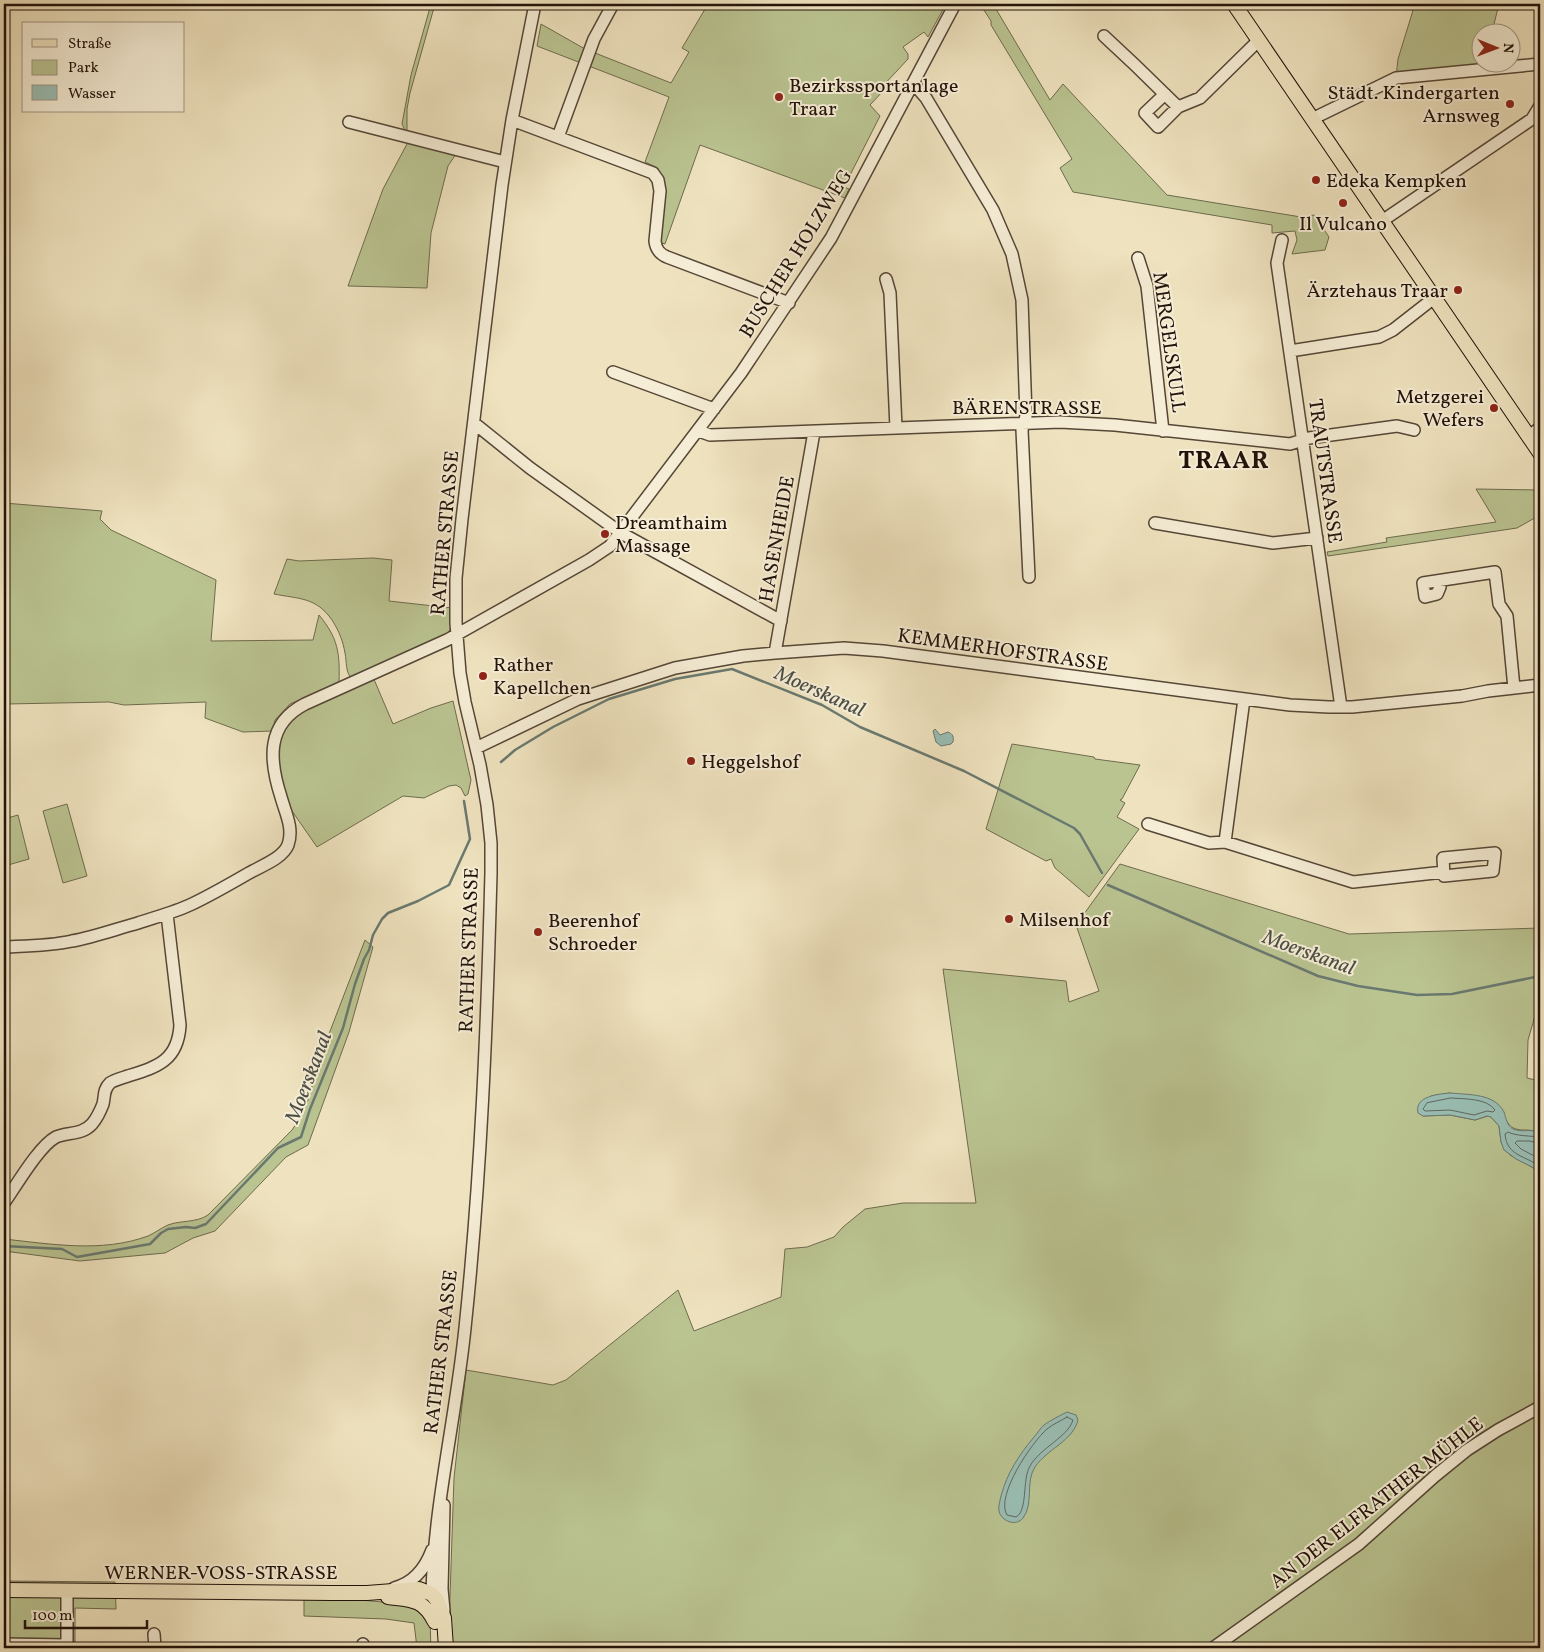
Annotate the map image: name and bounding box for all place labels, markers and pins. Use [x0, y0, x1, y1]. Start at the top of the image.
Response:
place label: Bezirkssportanlage Traar [789, 73, 958, 124]
place label: Städt. Kindergarten Arnsweg [1328, 80, 1500, 131]
marker: Bezirkssportanlage Traar [773, 91, 785, 103]
marker: Städt. Kindergarten Arnsweg [1504, 98, 1516, 110]
place label: Edeka Kempken [1326, 168, 1467, 196]
marker: Edeka Kempken [1310, 174, 1322, 186]
marker: Il Vulcano [1337, 197, 1349, 209]
place label: Il Vulcano [1299, 211, 1387, 239]
place label: Ärztehaus Traar [1307, 278, 1448, 306]
marker: Ärztehaus Traar [1452, 284, 1464, 296]
place label: Metzgerei Wefers [1396, 384, 1484, 435]
marker: Metzgerei Wefers [1488, 402, 1500, 414]
place label: Dreamthaim Massage [615, 510, 728, 561]
marker: Dreamthaim Massage [599, 528, 611, 540]
place label: Rather Kapellchen [493, 652, 591, 703]
marker: Rather Kapellchen [477, 670, 489, 682]
place label: Heggelshof [701, 749, 802, 777]
marker: Heggelshof [685, 755, 697, 767]
place label: Milsenhof [1019, 907, 1111, 935]
place label: Beerenhof Schroeder [548, 908, 641, 959]
marker: Milsenhof [1003, 913, 1015, 925]
marker: Beerenhof Schroeder [532, 926, 544, 938]

